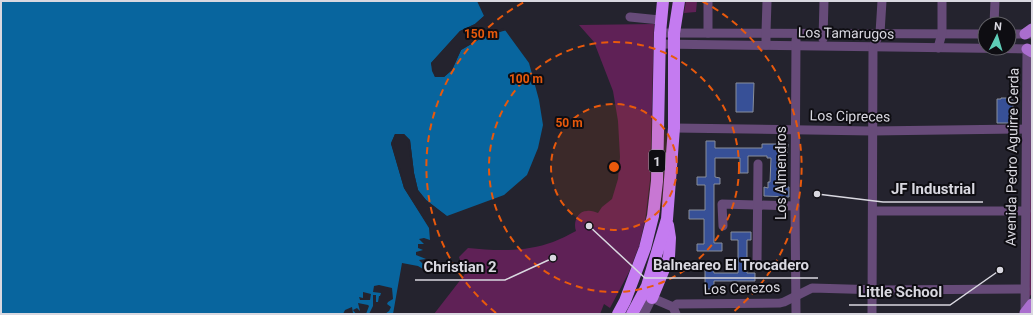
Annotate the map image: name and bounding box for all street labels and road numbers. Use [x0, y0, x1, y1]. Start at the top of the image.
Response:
street label: Los Tamarugos [798, 24, 894, 42]
street label: Avenida Pedro Aguirre Cerda [1002, 68, 1022, 246]
street label: Los Cipreces [810, 107, 890, 125]
street label: Los Almendros [773, 126, 789, 220]
road number: 1 [649, 150, 665, 172]
street label: Los Cerezos [703, 279, 781, 297]

